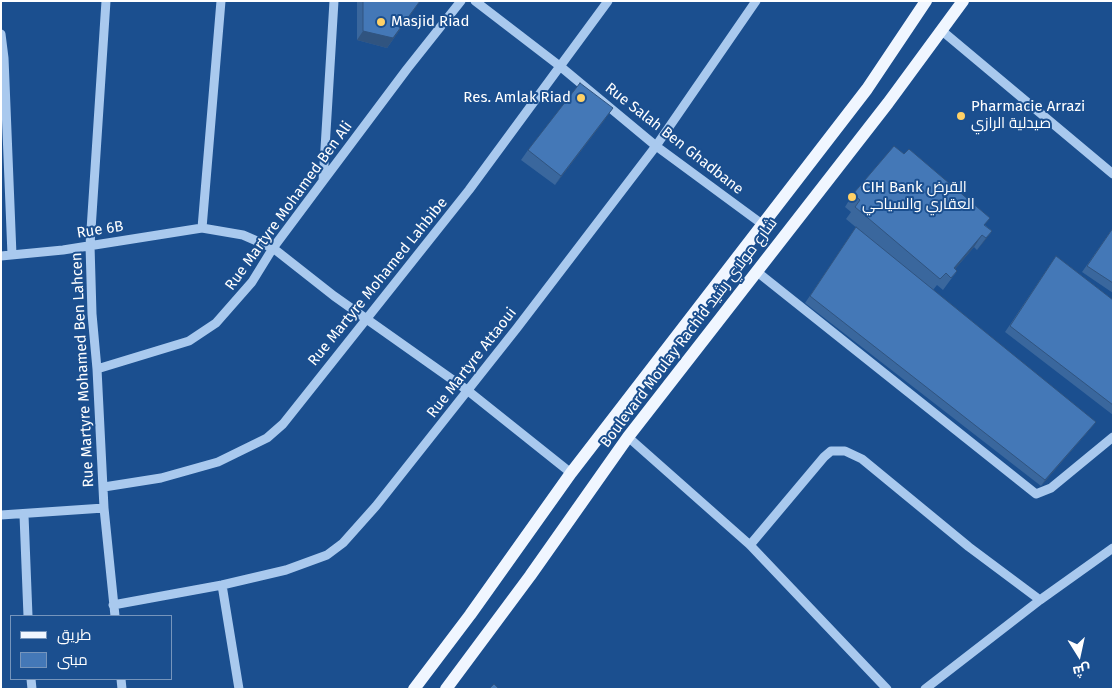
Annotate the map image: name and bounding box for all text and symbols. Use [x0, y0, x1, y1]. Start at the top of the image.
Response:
place label: Masjid Riad [391, 13, 469, 31]
marker: Masjid Riad [375, 16, 387, 28]
street label: Rue Salah Ben Ghadbane [601, 79, 747, 199]
place label: Res. Amlak Riad [463, 89, 571, 107]
marker: Res. Amlak Riad [575, 92, 587, 104]
place label: Pharmacie Arrazi صيدلية الرازي [971, 98, 1085, 133]
marker: Pharmacie Arrazi صيدلية الرازي [955, 110, 967, 122]
street label: Rue Martyre Mohamed Ben Ali [222, 118, 356, 294]
place label: CIH Bank القرض العقاري والسياحي [862, 179, 975, 214]
marker: CIH Bank القرض العقاري والسياحي [846, 191, 858, 203]
street label: Rue Martyre Mohamed Lahbibe [304, 194, 452, 370]
street label: Boulevard Moulay Rachid شارع مولاي رشيد [597, 215, 781, 451]
street label: Rue 6B [75, 217, 125, 243]
street label: Rue Martyre Mohamed Ben Lahcen [68, 252, 98, 488]
street label: Rue Martyre Attaoui [423, 304, 521, 422]
legend [10, 615, 172, 680]
text: طريق [57, 626, 91, 644]
north arrow [1054, 630, 1104, 680]
text: مبنى [57, 651, 88, 669]
text: ش [1071, 660, 1092, 680]

